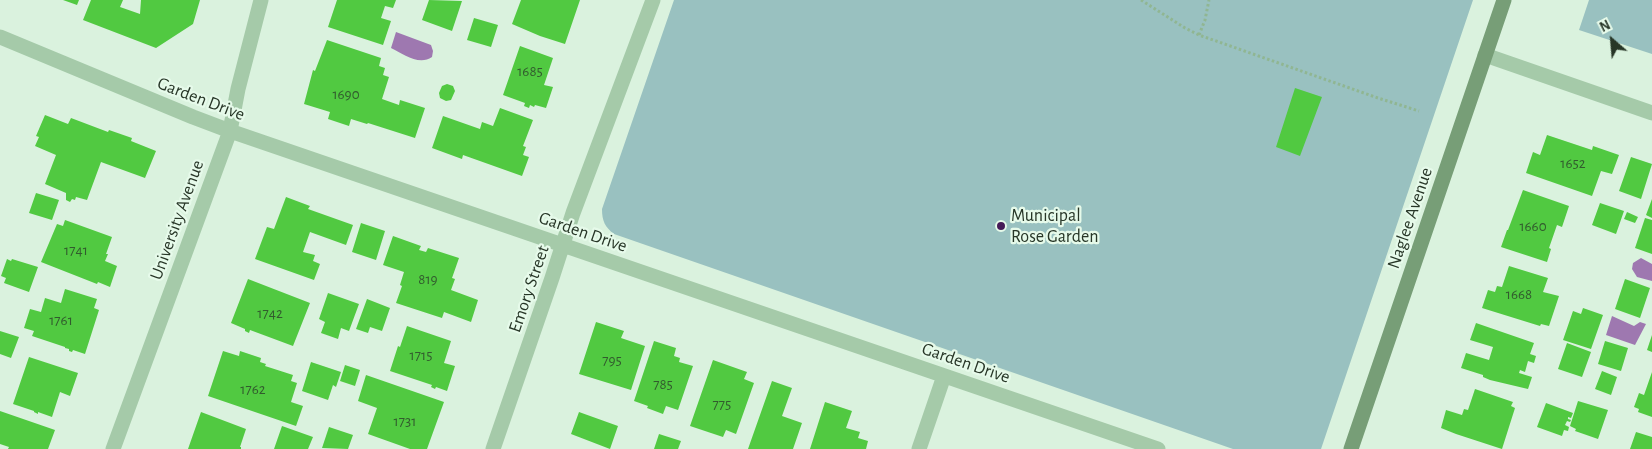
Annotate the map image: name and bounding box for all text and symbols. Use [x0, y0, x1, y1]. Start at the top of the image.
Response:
north arrow [1587, 15, 1637, 65]
text: N [1598, 18, 1613, 35]
house number: 1685 [517, 62, 543, 80]
street label: Garden Drive [154, 72, 248, 126]
house number: 1690 [332, 85, 360, 103]
house number: 1652 [1560, 154, 1586, 172]
street label: University Avenue [145, 157, 209, 283]
street label: Naglee Avenue [1383, 165, 1437, 271]
place label: Municipal Rose Garden [1011, 205, 1099, 248]
street label: Garden Drive [536, 207, 630, 257]
house number: 1660 [1519, 217, 1547, 235]
marker: Municipal Rose Garden [995, 220, 1007, 232]
house number: 1741 [64, 241, 88, 259]
street label: Emory Street [504, 243, 554, 335]
house number: 819 [418, 270, 438, 288]
house number: 1668 [1506, 285, 1532, 303]
house number: 1742 [257, 304, 283, 322]
house number: 1761 [49, 311, 73, 329]
street label: Garden Drive [919, 338, 1013, 388]
house number: 1715 [410, 346, 432, 364]
house number: 795 [602, 351, 622, 369]
house number: 785 [653, 375, 673, 393]
house number: 1762 [240, 380, 266, 398]
house number: 775 [713, 395, 731, 413]
house number: 1731 [394, 412, 416, 430]

